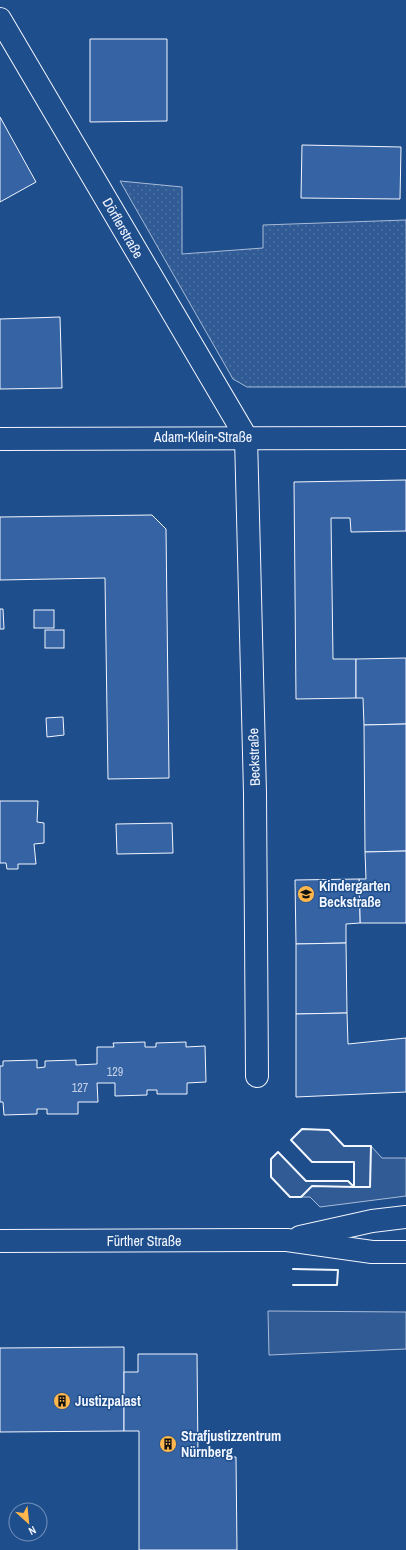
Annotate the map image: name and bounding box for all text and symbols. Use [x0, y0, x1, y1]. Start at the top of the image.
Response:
street label: Dörflerstraße [98, 194, 148, 262]
street label: Adam-Klein-Straße [153, 428, 252, 446]
street label: Beckstraße [244, 728, 264, 786]
place label: Kindergarten Beckstraße [319, 877, 390, 911]
school or university icon: Kindergarten Beckstraße [296, 884, 316, 904]
house number: 129 [107, 1064, 123, 1080]
house number: 127 [72, 1080, 89, 1096]
street label: Fürther Straße [107, 1232, 181, 1250]
building icon: Justizpalast [52, 1391, 72, 1411]
place label: Justizpalast [75, 1392, 141, 1410]
place label: Strafjustizzentrum Nürnberg [181, 1427, 281, 1461]
building icon: Strafjustizzentrum Nürnberg [158, 1434, 178, 1454]
north arrow [8, 1502, 48, 1542]
text: N [26, 1523, 39, 1539]

